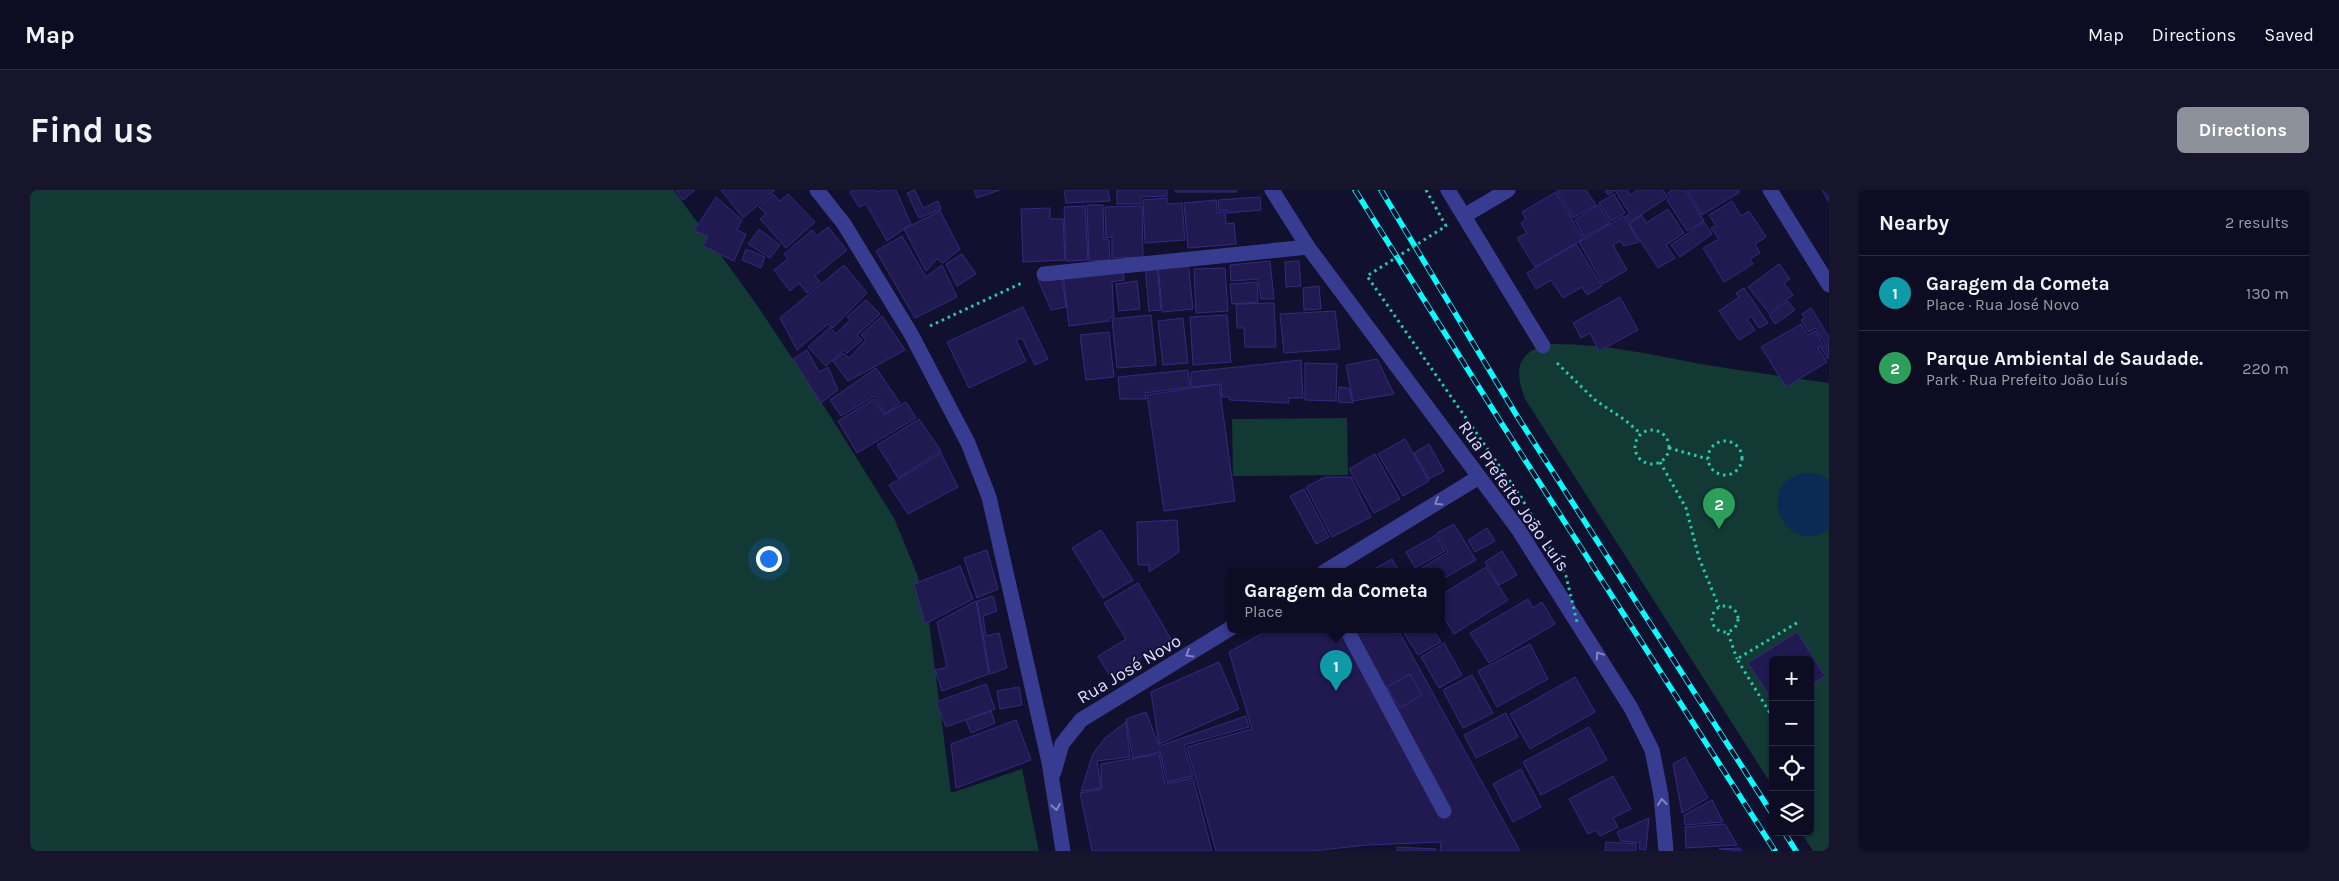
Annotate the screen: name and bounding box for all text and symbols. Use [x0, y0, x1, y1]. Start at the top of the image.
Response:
text: Map [25, 21, 75, 49]
text: Map [2088, 24, 2124, 46]
text: Directions [2152, 24, 2236, 46]
text: Saved [2264, 24, 2314, 46]
button: Directions [2177, 107, 2309, 153]
text: Find us [30, 110, 153, 151]
text: Nearby [1879, 211, 1949, 235]
text: 2 results [2225, 213, 2289, 232]
text: Garagem da Cometa [1926, 273, 2110, 295]
text: 1 [1892, 284, 1898, 303]
text: 130 m [2246, 284, 2289, 303]
text: Place · Rua José Novo [1926, 295, 2079, 314]
text: Parque Ambiental de Saudade. [1926, 348, 2203, 370]
text: 2 [1890, 359, 1900, 378]
text: 220 m [2242, 359, 2289, 378]
text: Park · Rua Prefeito João Luís [1926, 370, 2128, 389]
street label: Rua Prefeito João Luís [1454, 416, 1574, 576]
pin: 2 [1703, 488, 1735, 529]
one-way arrow [1434, 496, 1443, 506]
your location [756, 546, 782, 572]
popup [1227, 568, 1445, 633]
text: Garagem da Cometa [1244, 580, 1428, 602]
text: Place [1244, 602, 1283, 621]
street label: Rua José Novo [1073, 629, 1185, 709]
one-way arrow [1186, 647, 1195, 657]
pin: 1 [1320, 650, 1352, 691]
one-way arrow [1596, 651, 1605, 660]
map controls [1769, 656, 1814, 836]
button: + [1769, 656, 1814, 701]
button: − [1769, 701, 1814, 746]
button: locate [1769, 746, 1814, 791]
button: layers [1769, 791, 1814, 836]
one-way arrow [1657, 798, 1668, 806]
one-way arrow [1050, 803, 1061, 811]

